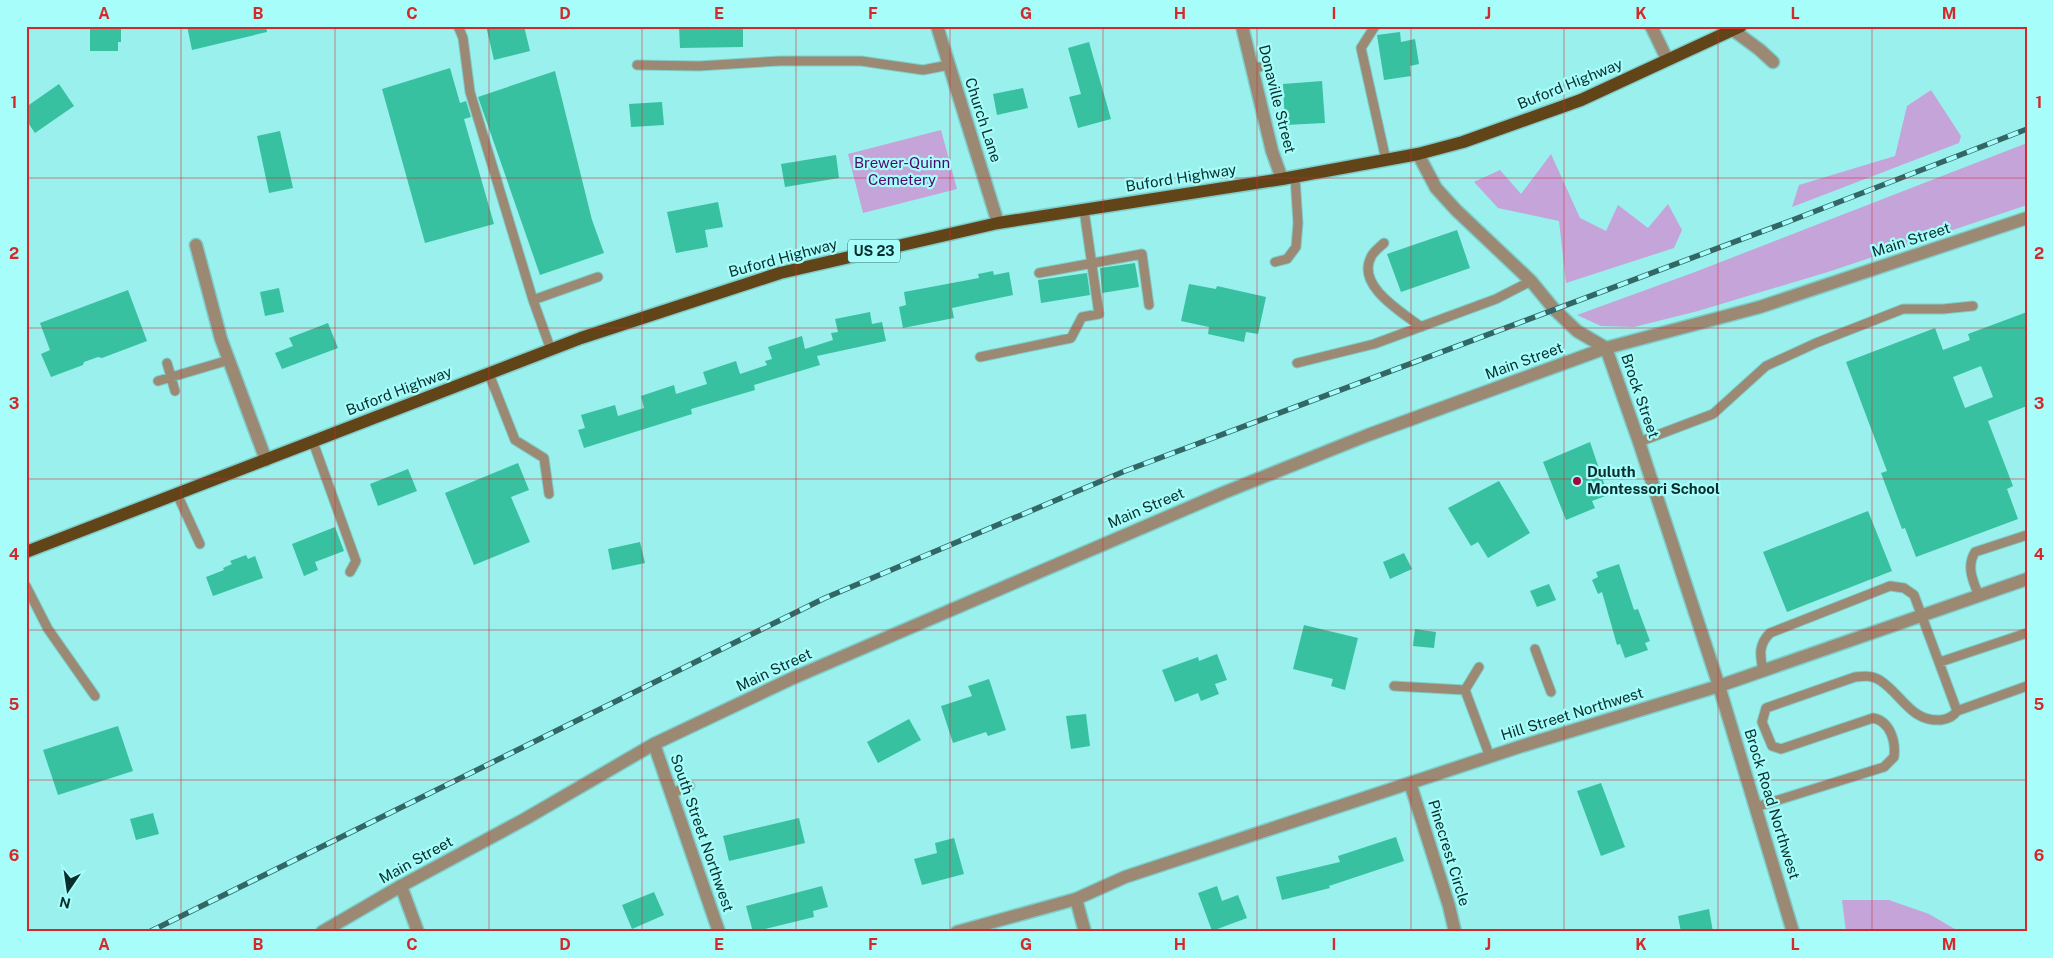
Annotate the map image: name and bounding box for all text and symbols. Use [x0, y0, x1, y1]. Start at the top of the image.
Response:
text: A [98, 4, 110, 23]
text: B [253, 4, 264, 23]
text: C [406, 4, 418, 23]
text: D [559, 4, 571, 23]
text: E [714, 4, 724, 23]
text: F [868, 4, 878, 23]
text: G [1020, 4, 1032, 23]
text: H [1174, 4, 1186, 23]
text: I [1332, 4, 1336, 23]
text: J [1485, 4, 1491, 23]
text: K [1635, 4, 1647, 23]
text: L [1790, 4, 1800, 23]
text: M [1942, 4, 1956, 23]
street label: Donaville Street [1256, 43, 1299, 155]
street label: Buford Highway [1515, 55, 1625, 112]
street label: Church Lane [962, 75, 1005, 164]
text: 1 [11, 93, 17, 112]
text: 1 [2036, 93, 2042, 112]
park label: Brewer-Quinn Cemetery [854, 154, 950, 188]
street label: Buford Highway [1124, 160, 1238, 195]
street label: Main Street [1869, 219, 1952, 260]
street label: Buford Highway [727, 235, 839, 280]
road number: US 23 [848, 240, 900, 262]
text: 2 [9, 244, 19, 263]
text: 2 [2034, 244, 2044, 263]
street label: Main Street [1483, 339, 1565, 382]
street label: Brock Street [1618, 351, 1663, 440]
street label: Buford Highway [344, 363, 454, 419]
text: 3 [9, 394, 19, 413]
text: 3 [2034, 394, 2044, 413]
place label: Duluth Montessori School [1587, 463, 1720, 497]
marker: Duluth Montessori School [1571, 475, 1583, 487]
street label: Main Street [1105, 484, 1187, 531]
text: 4 [9, 545, 20, 564]
text: 4 [2034, 545, 2045, 564]
street label: Main Street [733, 645, 814, 694]
street label: Hill Street Northwest [1499, 684, 1645, 743]
text: 5 [9, 695, 20, 714]
text: 5 [2034, 695, 2045, 714]
street label: Brock Road Northwest [1741, 727, 1804, 881]
street label: South Street Northwest [667, 752, 738, 914]
street label: Pinecrest Circle [1425, 798, 1474, 908]
street label: Main Street [376, 832, 456, 887]
text: 6 [9, 846, 19, 865]
text: 6 [2034, 846, 2044, 865]
north arrow [42, 866, 92, 916]
text: N [58, 894, 72, 912]
text: A [98, 935, 110, 954]
text: B [253, 935, 264, 954]
text: C [406, 935, 418, 954]
text: D [559, 935, 571, 954]
text: E [714, 935, 724, 954]
text: F [868, 935, 878, 954]
text: G [1020, 935, 1032, 954]
text: H [1174, 935, 1186, 954]
text: I [1332, 935, 1336, 954]
text: J [1485, 935, 1491, 954]
text: K [1635, 935, 1647, 954]
text: L [1790, 935, 1800, 954]
text: M [1942, 935, 1956, 954]

